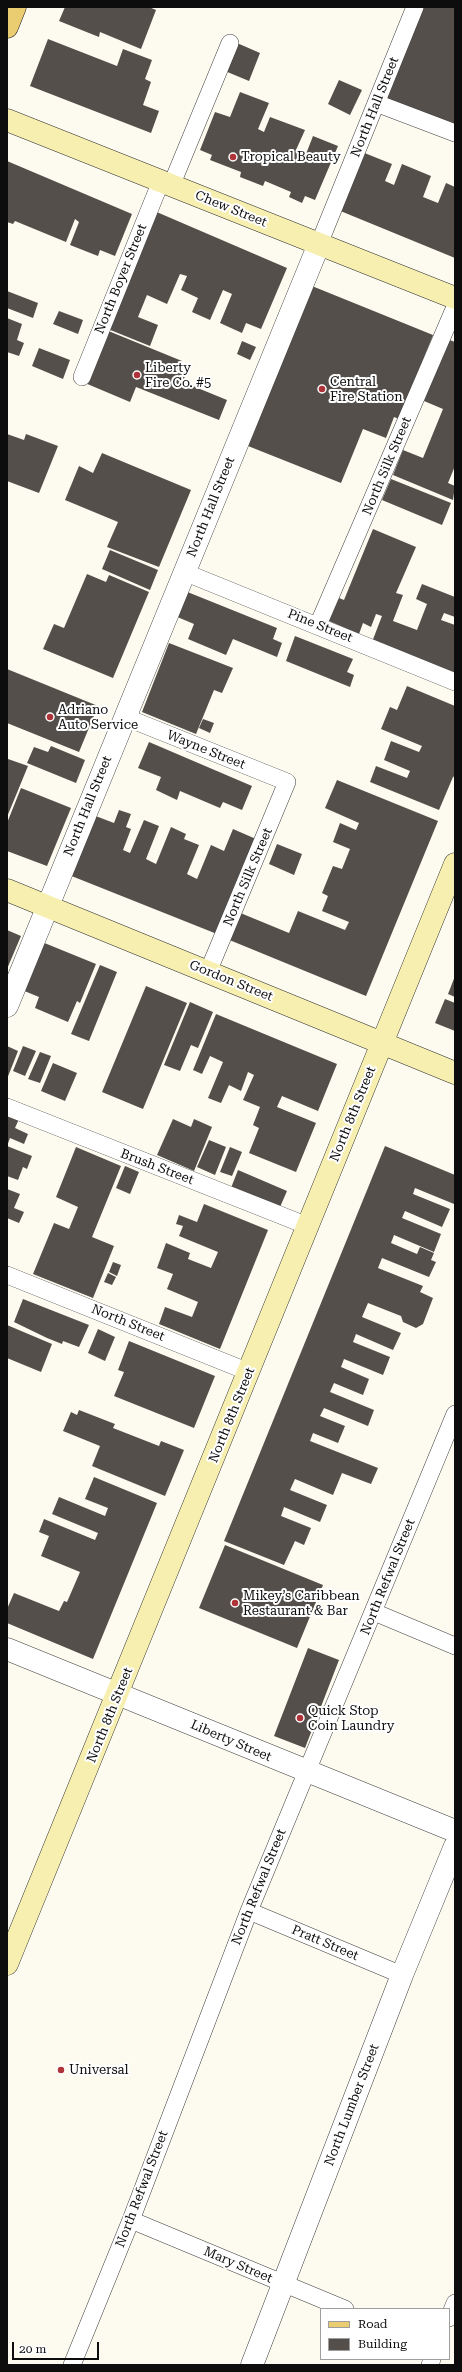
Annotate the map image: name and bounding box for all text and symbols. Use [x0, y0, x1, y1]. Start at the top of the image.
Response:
street label: North Hall Street [348, 55, 402, 159]
place label: Tropical Beauty [241, 149, 341, 165]
marker: Tropical Beauty [228, 152, 238, 162]
street label: Chew Street [193, 188, 269, 230]
street label: North Boyer Street [92, 222, 150, 336]
place label: Liberty Fire Co. #5 [145, 360, 211, 391]
marker: Liberty Fire Co. #5 [132, 370, 142, 380]
place label: Central Fire Station [330, 374, 403, 405]
marker: Central Fire Station [317, 384, 327, 394]
street label: North Silk Street [359, 414, 415, 518]
street label: North Hall Street [184, 455, 238, 559]
street label: Pine Street [285, 606, 355, 646]
place label: Adriano Auto Service [58, 702, 138, 733]
marker: Adriano Auto Service [45, 712, 55, 722]
street label: Wayne Street [165, 727, 247, 773]
street label: North Hall Street [61, 754, 115, 858]
street label: North Silk Street [220, 825, 276, 929]
street label: Gordon Street [187, 957, 275, 1005]
street label: North 8th Street [327, 1064, 379, 1164]
street label: Brush Street [118, 1146, 196, 1188]
street label: North Street [89, 1301, 167, 1345]
street label: North 8th Street [206, 1365, 258, 1465]
street label: North Refwal Street [358, 1517, 418, 1637]
place label: Mikey’s Caribbean Restaurant & Bar [243, 1588, 360, 1619]
marker: Mikey’s Caribbean Restaurant & Bar [230, 1598, 240, 1608]
street label: North 8th Street [84, 1665, 136, 1765]
place label: Quick Stop Coin Laundry [308, 1703, 394, 1734]
marker: Quick Stop Coin Laundry [295, 1713, 305, 1723]
street label: Liberty Street [188, 1717, 274, 1765]
street label: North Refwal Street [229, 1827, 289, 1947]
street label: Pratt Street [289, 1922, 361, 1964]
street label: North Lumber Street [321, 2042, 383, 2168]
place label: Universal [69, 2062, 129, 2078]
marker: Universal [56, 2065, 66, 2075]
street label: North Refwal Street [113, 2128, 171, 2250]
street label: Mary Street [201, 2244, 275, 2286]
legend [320, 2308, 450, 2360]
text: Road [358, 2317, 387, 2331]
scale bar [14, 2334, 101, 2360]
text: Building [358, 2337, 407, 2351]
text: 20 m [19, 2342, 46, 2356]

